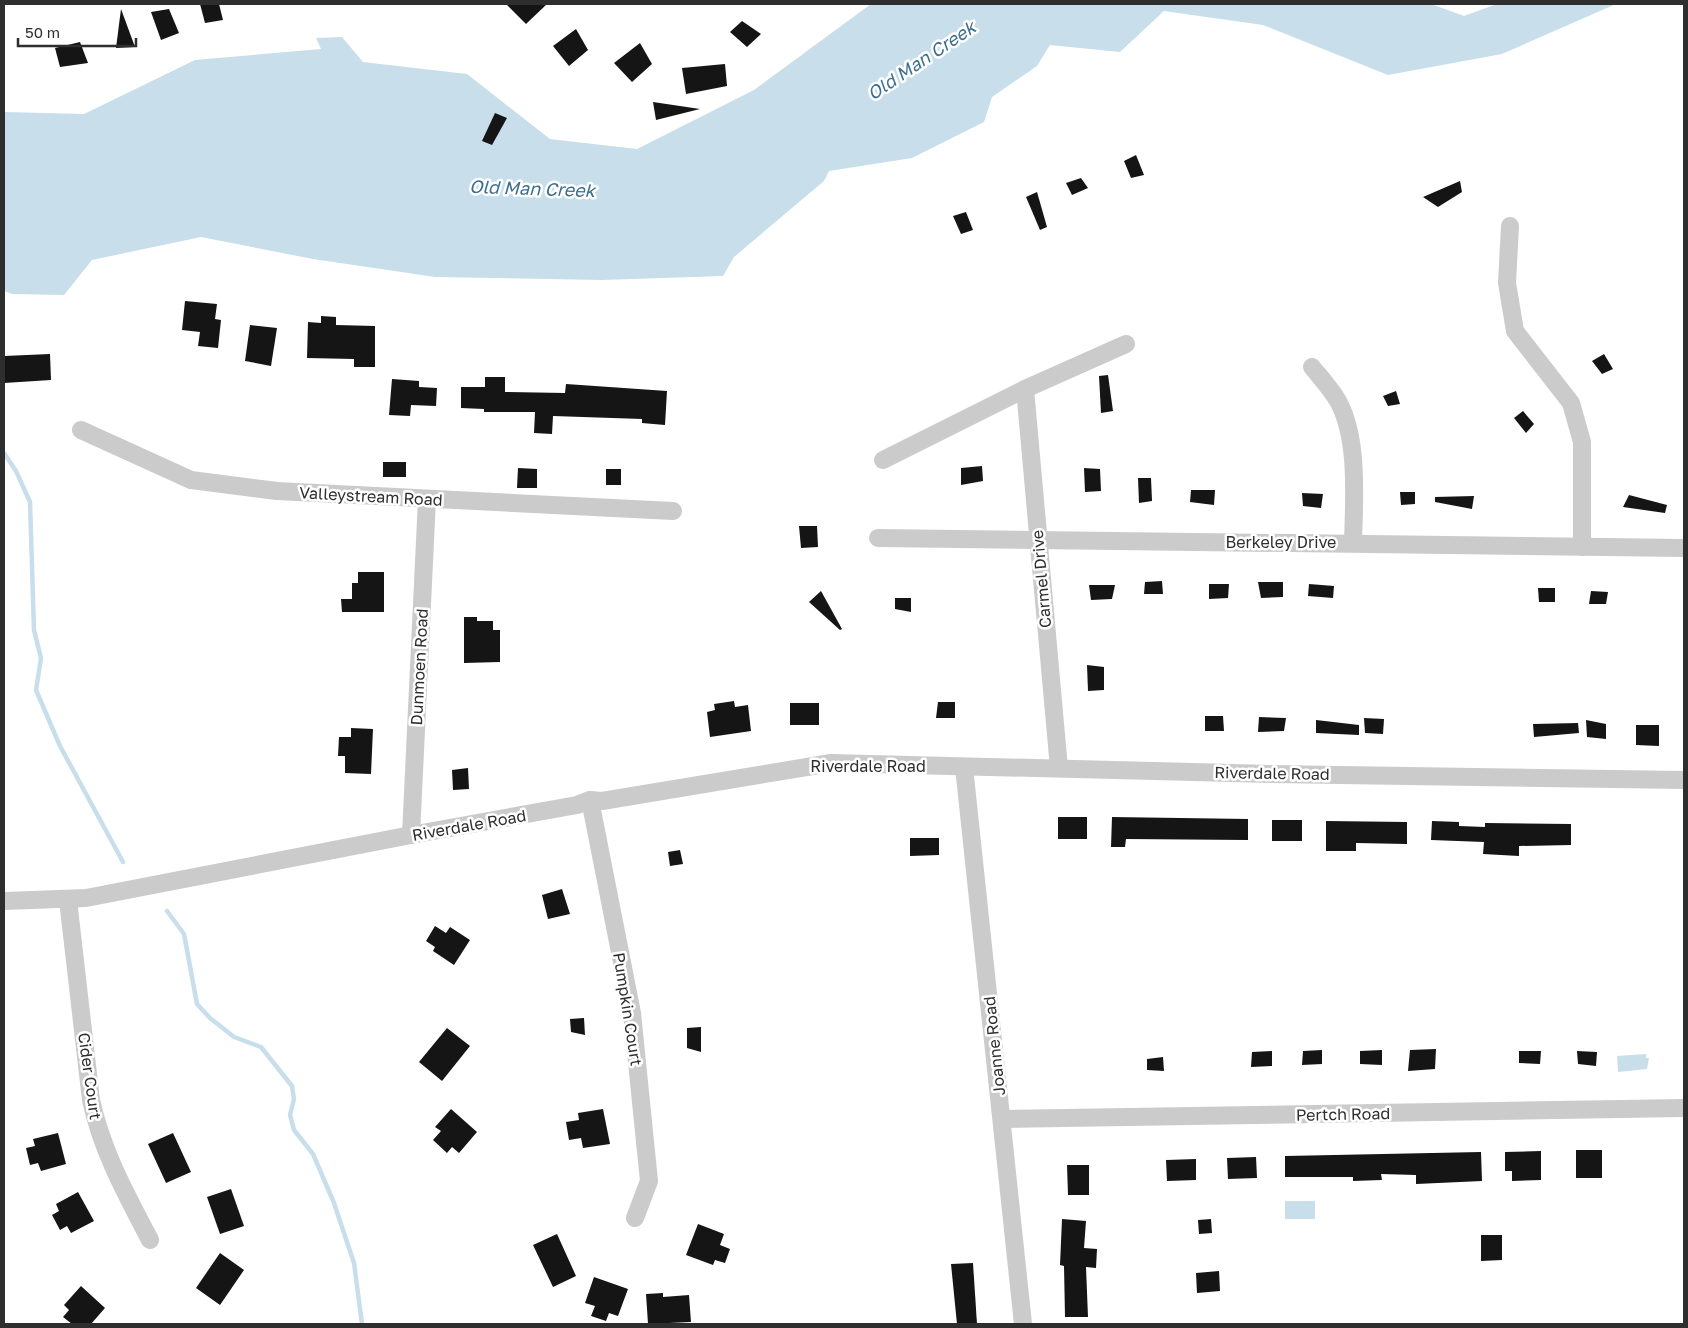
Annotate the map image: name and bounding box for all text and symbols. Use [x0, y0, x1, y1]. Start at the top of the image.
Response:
scale bar [18, 15, 135, 47]
water label: Old Man Creek [863, 15, 981, 104]
text: 50 m [25, 23, 60, 41]
water label: Old Man Creek [469, 175, 597, 201]
street label: Valleystream Road [299, 482, 443, 510]
street label: Carmel Drive [1027, 529, 1055, 629]
street label: Berkeley Drive [1226, 532, 1336, 552]
street label: Dunmoen Road [406, 608, 432, 726]
street label: Riverdale Road [810, 756, 926, 776]
street label: Riverdale Road [1214, 762, 1330, 784]
street label: Riverdale Road [410, 805, 528, 845]
street label: Pumpkin Court [609, 951, 647, 1067]
street label: Joanne Road [979, 995, 1009, 1097]
street label: Cider Court [74, 1031, 106, 1121]
street label: Pertch Road [1296, 1103, 1390, 1125]

